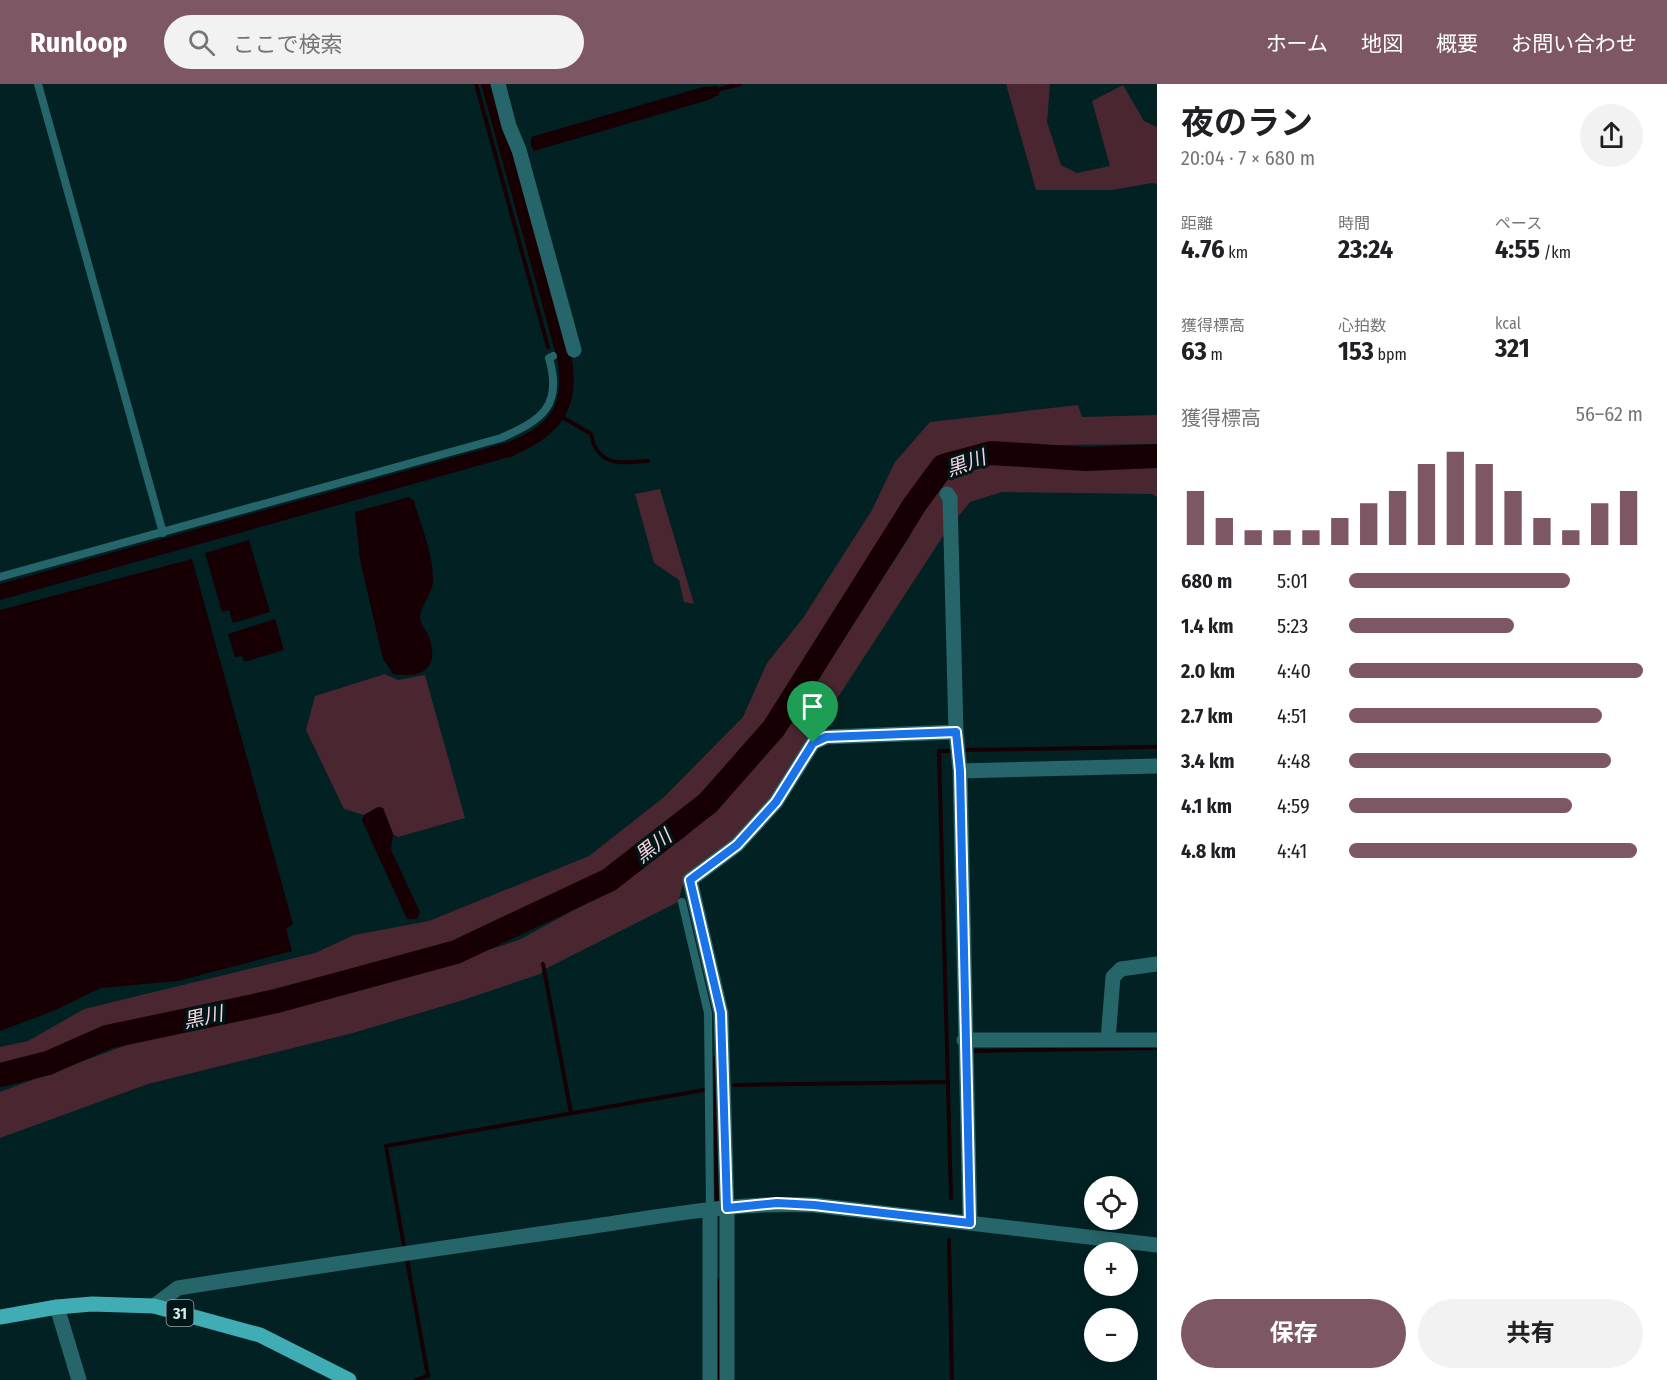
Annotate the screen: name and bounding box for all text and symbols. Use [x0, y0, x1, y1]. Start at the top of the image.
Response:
search box [164, 15, 584, 69]
text: Runloop [30, 26, 128, 59]
icon: search [185, 26, 218, 59]
text: ここで検索 [233, 31, 343, 58]
text: ホーム [1266, 31, 1328, 57]
text: 地図 [1361, 31, 1403, 57]
text: 概要 [1436, 31, 1478, 57]
text: お問い合わせ [1511, 31, 1637, 57]
text: 夜のラン [1181, 103, 1313, 143]
button: share [1580, 104, 1643, 167]
text: 20:04 · 7 × 680 m [1181, 146, 1315, 170]
text: 距離 [1181, 214, 1213, 233]
text: 時間 [1338, 214, 1370, 233]
text: ペース [1495, 214, 1542, 233]
text: 4.76 [1181, 234, 1225, 265]
text: 23:24 [1338, 234, 1393, 265]
text: 4:55 [1495, 234, 1540, 265]
text: km [1225, 243, 1248, 262]
text: /km [1540, 243, 1571, 262]
text: kcal [1495, 314, 1521, 333]
text: 獲得標高 [1181, 316, 1245, 335]
text: 心拍数 [1338, 316, 1386, 335]
text: 321 [1495, 333, 1530, 364]
text: 63 [1181, 336, 1207, 367]
text: 153 [1338, 336, 1374, 367]
text: m [1207, 345, 1223, 364]
text: bpm [1374, 345, 1407, 364]
text: 56–62 m [1576, 402, 1643, 426]
text: 獲得標高 [1181, 406, 1261, 430]
water label: 黒川 [943, 444, 991, 481]
text: 680 m [1181, 569, 1232, 593]
text: 5:01 [1277, 569, 1308, 593]
text: 1.4 km [1181, 614, 1233, 638]
text: 5:23 [1277, 614, 1308, 638]
text: 2.0 km [1181, 659, 1235, 683]
text: 4:40 [1277, 659, 1311, 683]
pin [787, 681, 838, 743]
icon: arrive [796, 690, 829, 723]
text: 2.7 km [1181, 704, 1233, 728]
text: 4:51 [1277, 704, 1307, 728]
text: 3.4 km [1181, 749, 1234, 773]
text: 4:48 [1277, 749, 1311, 773]
text: 4.1 km [1181, 794, 1232, 818]
text: 4:59 [1277, 794, 1310, 818]
water label: 黒川 [630, 823, 678, 868]
text: 4.8 km [1181, 839, 1236, 863]
text: 4:41 [1277, 839, 1307, 863]
water label: 黒川 [181, 1001, 227, 1033]
map controls [1084, 1176, 1138, 1362]
button: locate [1084, 1176, 1138, 1230]
button: + [1084, 1242, 1138, 1296]
button: 保存 [1181, 1299, 1406, 1368]
button: 共有 [1418, 1299, 1643, 1368]
road number: 31 [166, 1300, 194, 1326]
button: − [1084, 1308, 1138, 1362]

